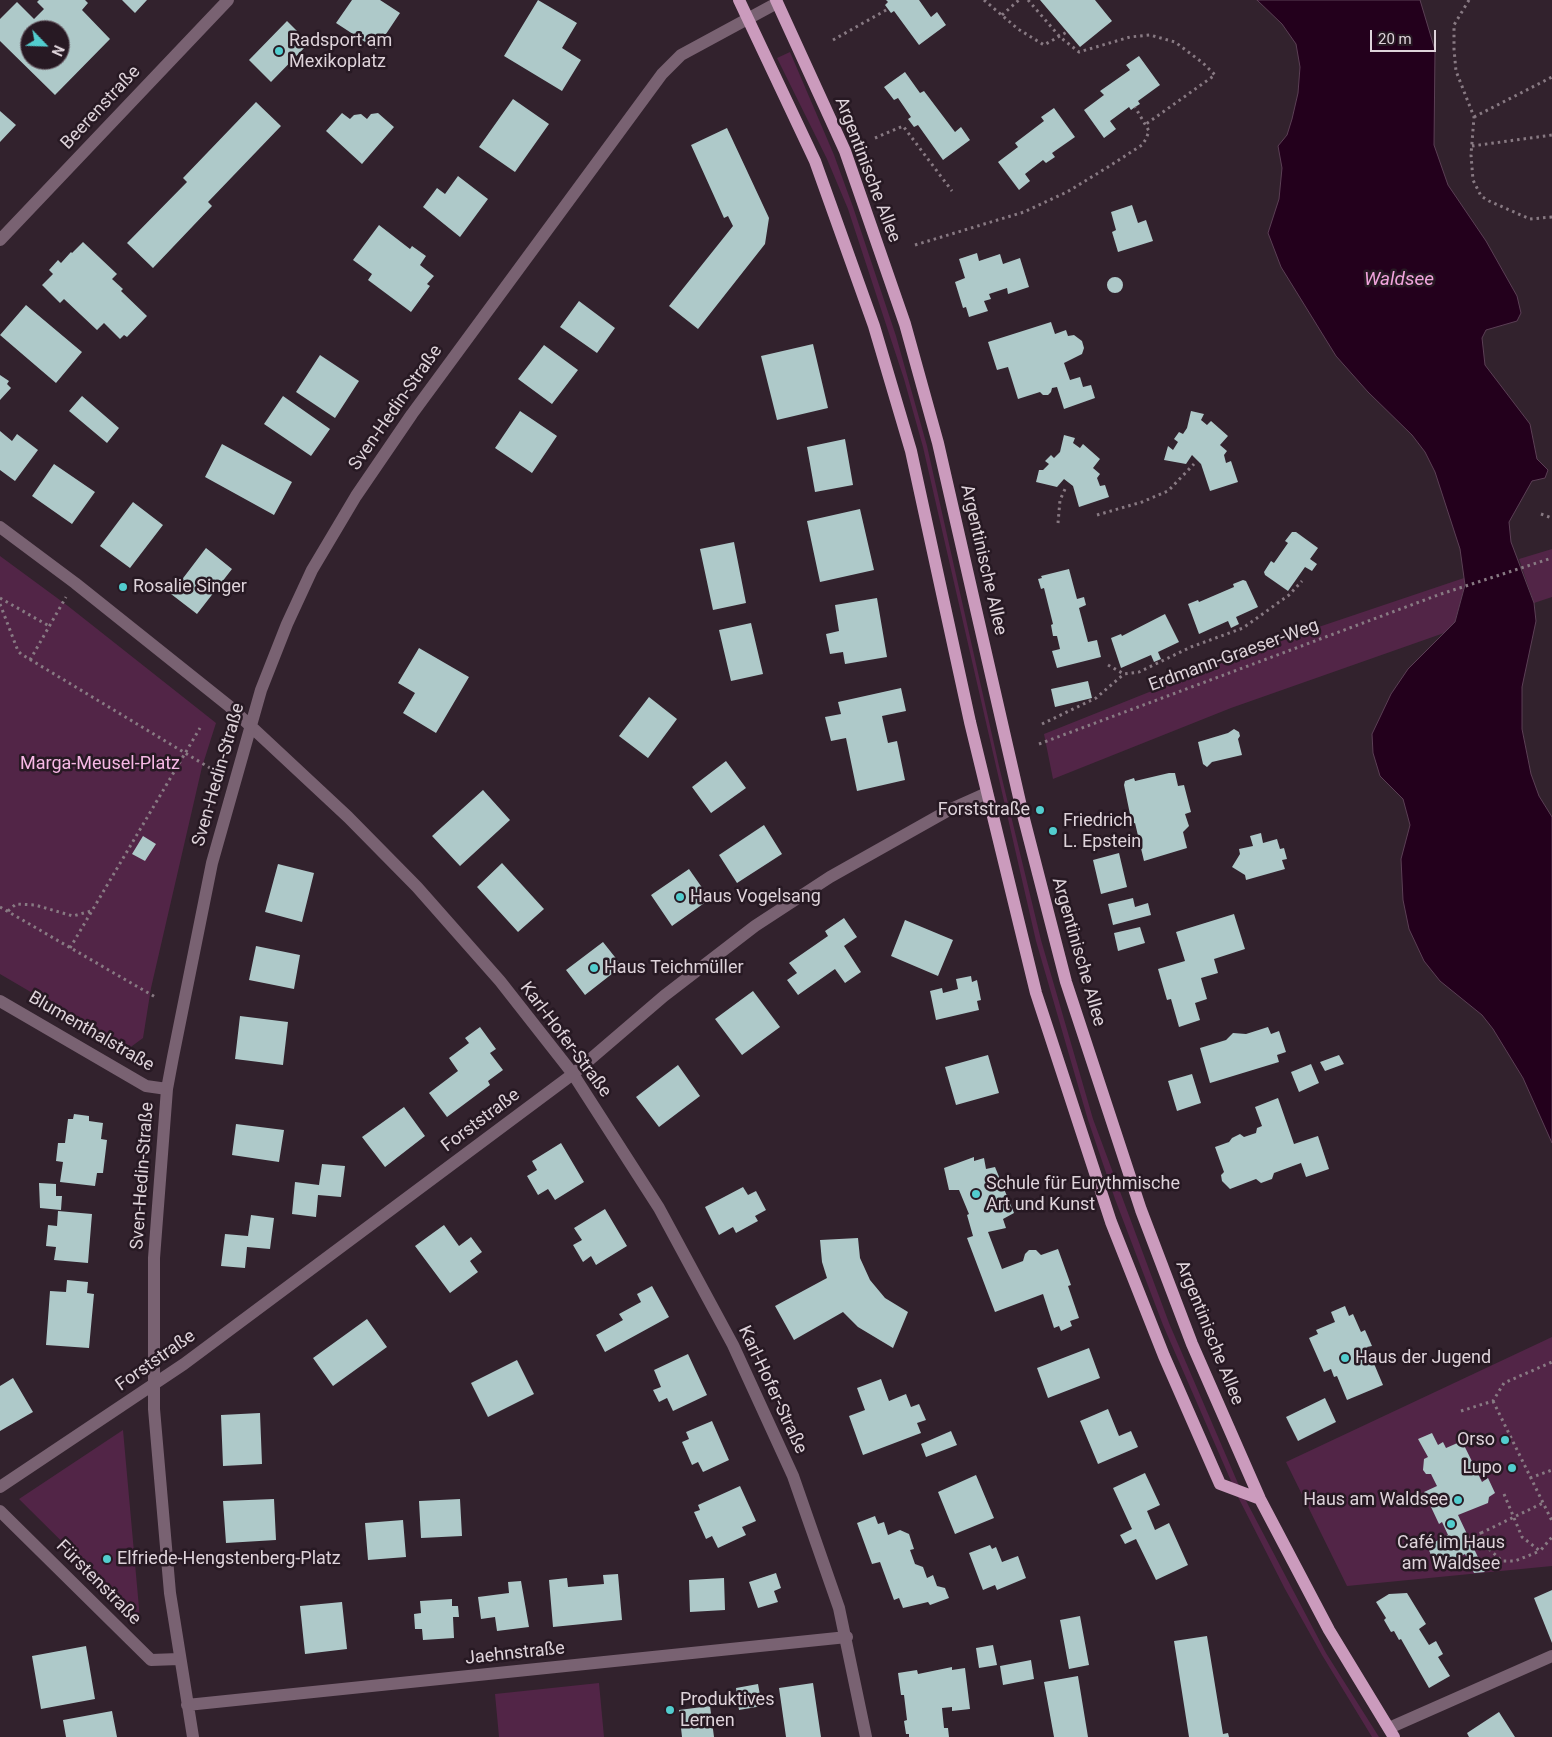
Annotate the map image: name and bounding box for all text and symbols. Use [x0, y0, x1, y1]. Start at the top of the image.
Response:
north arrow [20, 20, 70, 70]
scale bar [1372, 20, 1438, 52]
place label: Radsport am Mexikoplatz [289, 30, 392, 72]
text: 20 m [1378, 30, 1412, 48]
text: N [48, 43, 67, 58]
marker: Radsport am Mexikoplatz [273, 45, 285, 57]
street label: Beerenstraße [57, 62, 145, 154]
street label: Argentinische Allee [829, 94, 905, 246]
water label: Waldsee [1364, 269, 1434, 291]
street label: Sven-Hedin-Straße [345, 341, 447, 475]
street label: Argentinische Allee [955, 483, 1011, 637]
place label: Rosalie Singer [133, 576, 247, 598]
marker: Rosalie Singer [117, 581, 129, 593]
street label: Erdmann-Graeser-Weg [1146, 615, 1322, 697]
street label: Sven-Hedin-Straße [188, 701, 250, 849]
park label: Marga-Meusel-Platz [20, 753, 180, 775]
place label: Forststraße [938, 799, 1030, 821]
marker: Forststraße [1034, 804, 1046, 816]
place label: Friedrich L. Epstein [1063, 810, 1141, 852]
marker: Friedrich L. Epstein [1047, 825, 1059, 837]
street label: Argentinische Allee [1046, 875, 1110, 1029]
place label: Haus Vogelsang [690, 886, 821, 908]
marker: Haus Vogelsang [674, 891, 686, 903]
place label: Haus Teichmüller [604, 957, 744, 979]
marker: Haus Teichmüller [588, 962, 600, 974]
street label: Karl-Hofer-Straße [515, 978, 615, 1102]
street label: Blumenthalstraße [24, 987, 158, 1077]
street label: Forststraße [438, 1085, 524, 1157]
street label: Sven-Hedin-Straße [127, 1101, 159, 1251]
place label: Schule für Eurythmische Art und Kunst [986, 1173, 1180, 1216]
marker: Schule für Eurythmische Art und Kunst [970, 1188, 982, 1200]
street label: Argentinische Allee [1170, 1258, 1248, 1408]
street label: Karl-Hofer-Straße [733, 1323, 811, 1457]
street label: Forststraße [112, 1326, 200, 1396]
place label: Haus der Jugend [1355, 1347, 1491, 1369]
marker: Haus der Jugend [1339, 1352, 1351, 1364]
place label: Orso [1457, 1429, 1495, 1451]
marker: Orso [1499, 1434, 1511, 1446]
place label: Lupo [1462, 1457, 1502, 1479]
marker: Lupo [1506, 1462, 1518, 1474]
place label: Haus am Waldsee [1303, 1489, 1448, 1511]
marker: Haus am Waldsee [1452, 1494, 1464, 1506]
marker: Café im Haus am Waldsee [1445, 1518, 1457, 1530]
place label: Café im Haus am Waldsee [1397, 1532, 1505, 1575]
street label: Fürstenstraße [51, 1536, 145, 1630]
place label: Elfriede-Hengstenberg-Platz [117, 1548, 341, 1570]
marker: Elfriede-Hengstenberg-Platz [101, 1553, 113, 1565]
street label: Jaehnstraße [464, 1638, 566, 1670]
place label: Produktives Lernen [680, 1689, 774, 1732]
marker: Produktives Lernen [664, 1704, 676, 1716]

